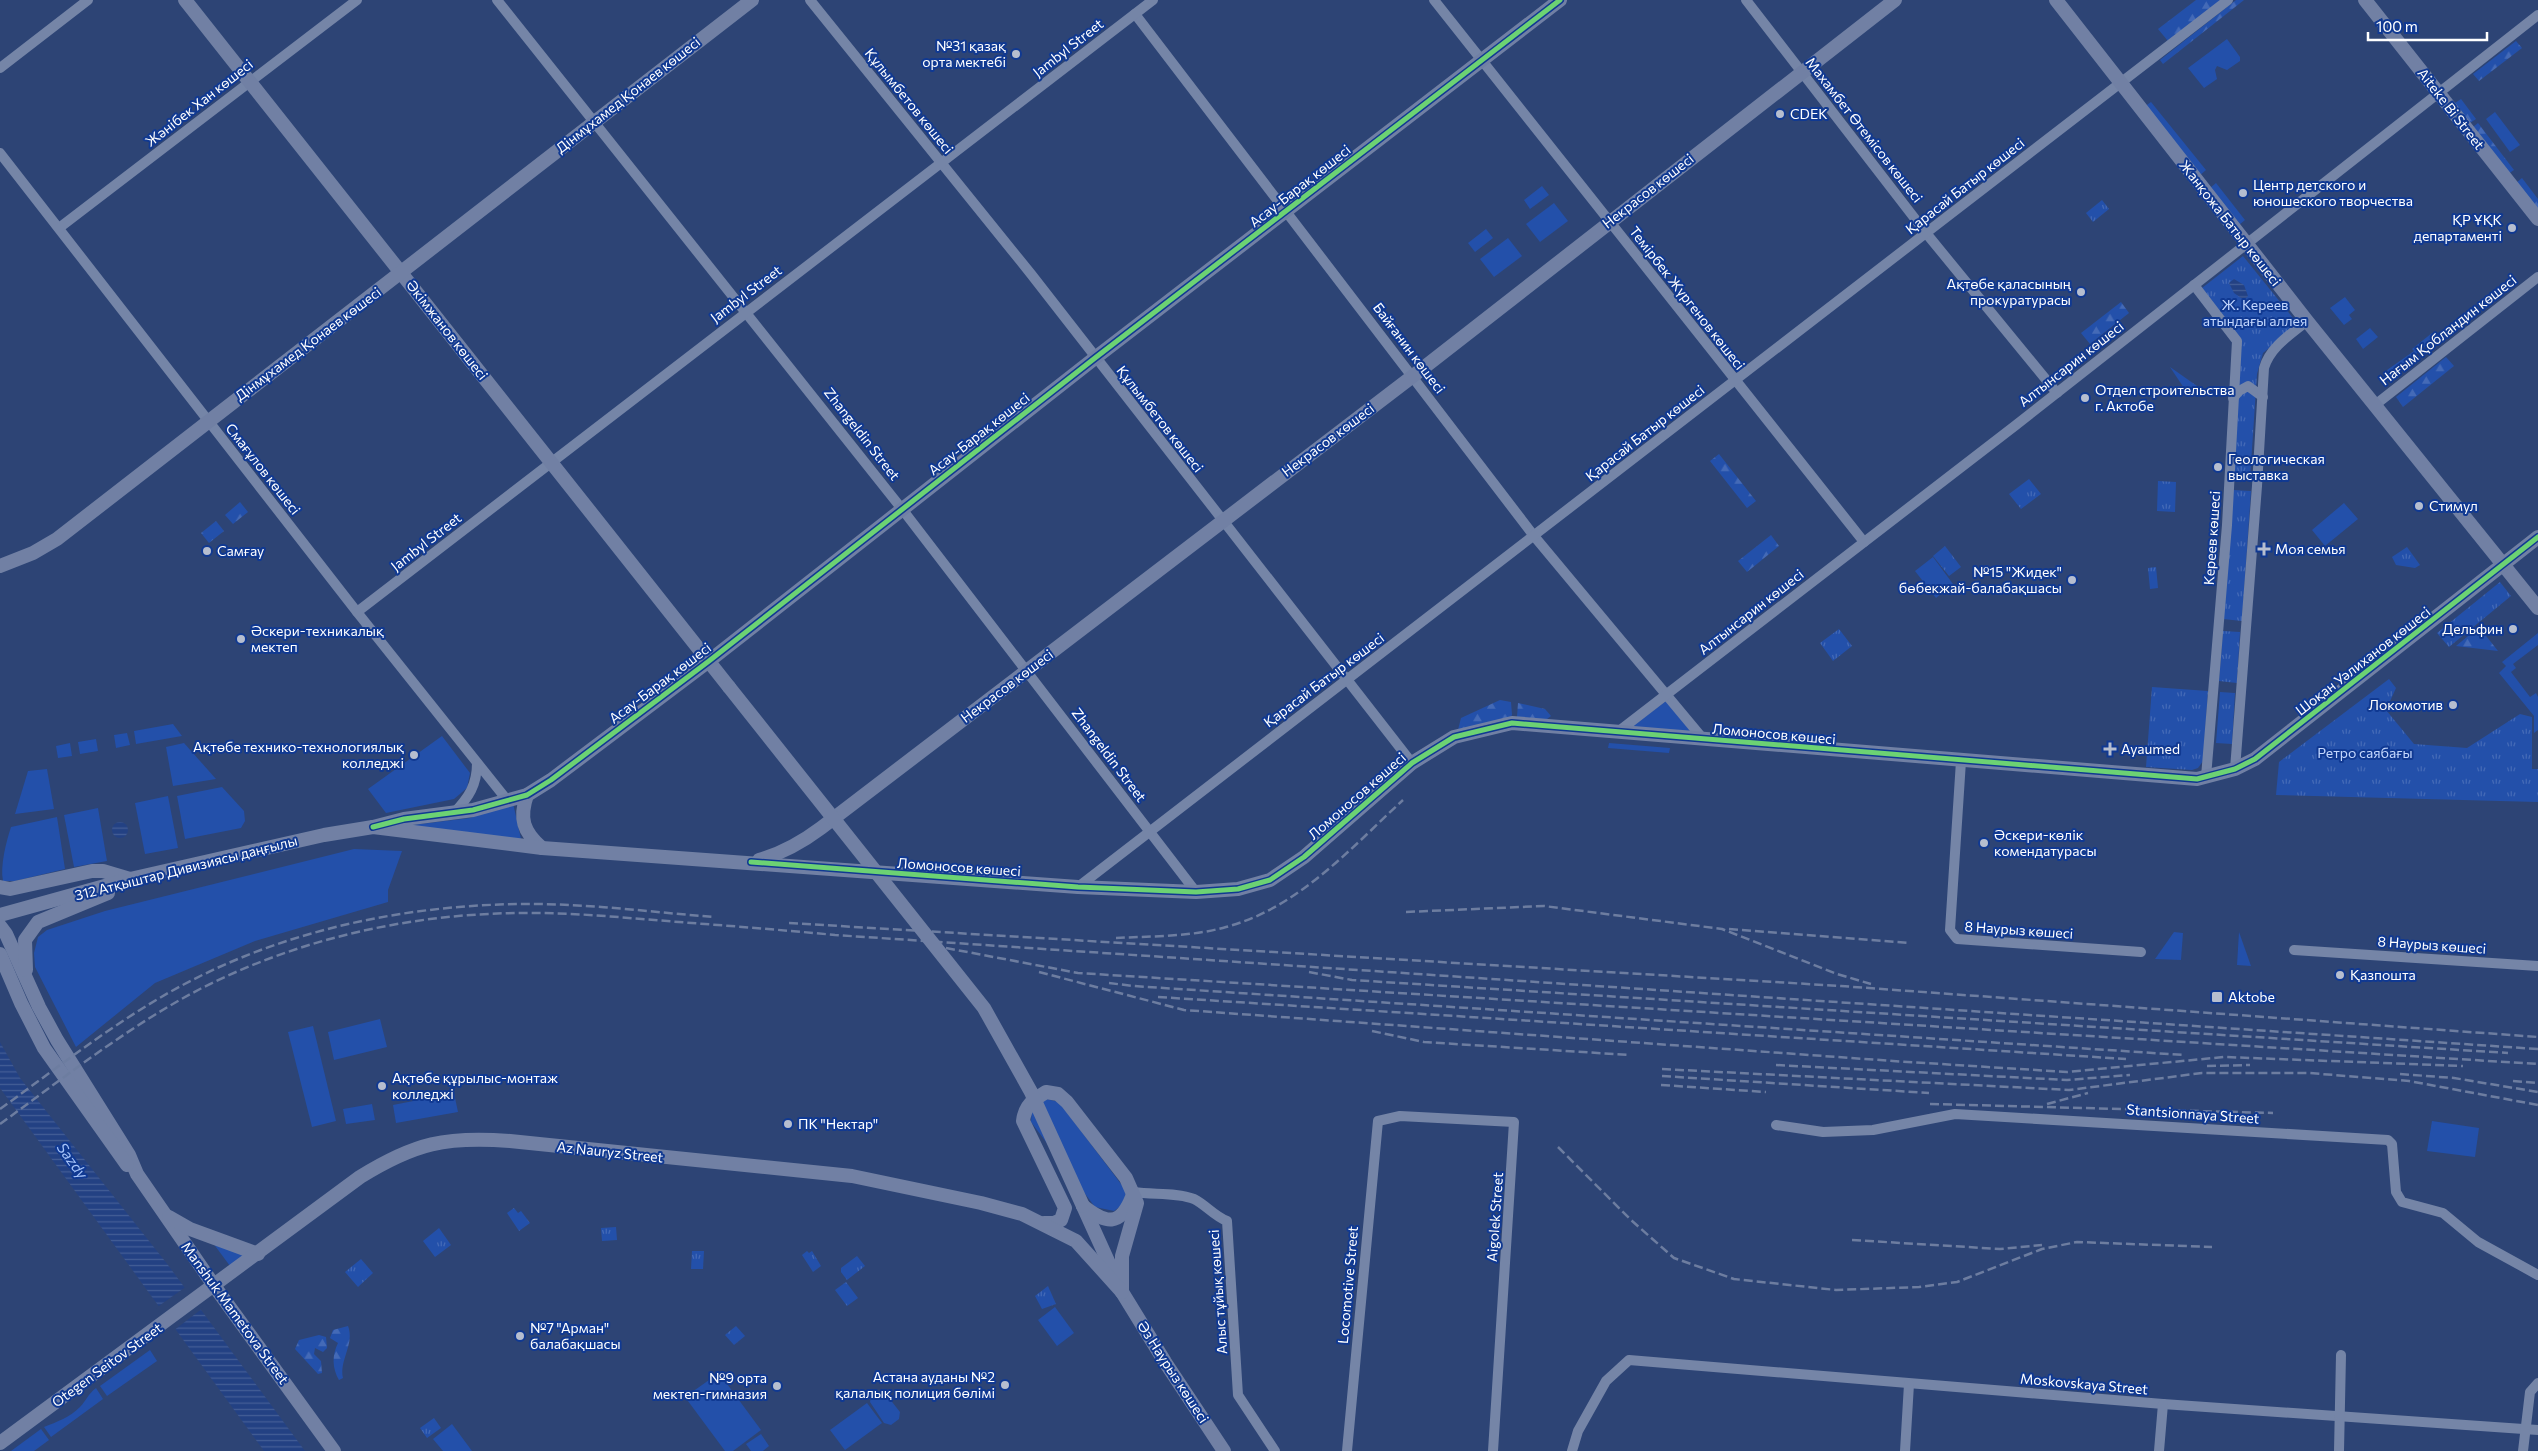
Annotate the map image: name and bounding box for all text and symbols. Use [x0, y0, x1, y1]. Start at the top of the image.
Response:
scale bar [2368, 10, 2487, 42]
street label: Jambyl Street [1029, 15, 1107, 80]
text: 100 m [2376, 17, 2418, 35]
street label: Дінмұхамед Қонаев көшесі [552, 33, 703, 156]
place label: №31 қазақ орта мектебі [922, 37, 1006, 70]
street label: Құлымбетов көшесі [862, 45, 957, 157]
marker: №31 қазақ орта мектебі [1010, 48, 1022, 60]
street label: Махамбет Өтемісов көшесі [1802, 54, 1926, 206]
street label: Жәнібек Хан көшесі [142, 55, 256, 150]
street label: Aiteke Bi Street [2414, 65, 2489, 153]
place label: CDEK [1790, 105, 1828, 122]
marker: CDEK [1774, 108, 1786, 120]
street label: Қарасай Батыр көшесі [1902, 134, 2028, 237]
street label: Асау-Барақ көшесі [1246, 141, 1354, 230]
street label: Некрасов көшесі [1599, 150, 1697, 232]
street label: Жанқожа Батыр көшесі [2176, 156, 2285, 289]
place label: Центр детского и юношеского творчества [2253, 176, 2413, 209]
marker: Центр детского и юношеского творчества [2237, 187, 2249, 199]
place label: ҚР ҰҚК департаменті [2414, 211, 2502, 244]
marker: ҚР ҰҚК департаменті [2506, 222, 2518, 234]
street label: Темірбек Жүргенов көшесі [1626, 223, 1749, 373]
street label: Jambyl Street [707, 261, 785, 326]
street label: Нағым Қобландин көшесі [2376, 271, 2519, 388]
place label: Ақтөбе қаласының прокуратурасы [1947, 275, 2071, 308]
street label: Әкімжанов көшесі [403, 276, 492, 383]
street label: Дінмұхамед Қонаев көшесі [231, 283, 384, 404]
marker: Ақтөбе қаласының прокуратурасы [2075, 286, 2087, 298]
park label: Ж. Кереев атындағы аллея [2203, 296, 2307, 329]
street label: Байғанин көшесі [1370, 299, 1449, 396]
street label: Алтынсарин көшесі [2015, 317, 2127, 410]
street label: Құлымбетов көшесі [1113, 362, 1207, 475]
street label: Қарасай Батыр көшесі [1582, 381, 1708, 484]
place label: Отдел строительства г. Актобе [2095, 381, 2235, 414]
street label: Zhangeldin Street [821, 384, 904, 484]
street label: Асау-Барақ көшесі [925, 389, 1033, 478]
marker: Отдел строительства г. Актобе [2079, 392, 2091, 404]
street label: Некрасов көшесі [1278, 399, 1377, 480]
street label: Смағұлов көшесі [222, 420, 304, 518]
place label: Геологическая выставка [2228, 450, 2325, 483]
marker: Геологическая выставка [2212, 461, 2224, 473]
street label: Кереев көшесі [2200, 490, 2223, 586]
place label: Стимул [2429, 497, 2478, 514]
marker: Стимул [2413, 500, 2425, 512]
street label: Jambyl Street [387, 509, 465, 574]
place label: Моя семья [2275, 540, 2346, 557]
place label: Самғау [217, 542, 264, 559]
marker: Моя семья [2257, 542, 2271, 556]
marker: Самғау [201, 545, 213, 557]
place label: №15 "Жидек" бөбекжай-балабақшасы [1899, 563, 2062, 596]
street label: Алтынсарин көшесі [1695, 565, 1807, 658]
marker: №15 "Жидек" бөбекжай-балабақшасы [2066, 574, 2078, 586]
street label: Шоқан Уәлиханов көшесі [2292, 603, 2434, 719]
place label: Дельфин [2442, 620, 2503, 637]
place label: Әскери-техникалық мектеп [251, 622, 384, 655]
marker: Дельфин [2507, 623, 2519, 635]
street label: Қарасай Батыр көшесі [1260, 629, 1387, 730]
marker: Әскери-техникалық мектеп [235, 633, 247, 645]
street label: Асау-Барақ көшесі [605, 639, 714, 727]
street label: Некрасов көшесі [957, 645, 1056, 726]
place label: Локомотив [2368, 696, 2443, 713]
marker: Локомотив [2447, 699, 2459, 711]
street label: Zhangeldin Street [1069, 704, 1150, 805]
street label: Ломоносов көшесі [1712, 720, 1837, 747]
place label: Ақтөбе технико-технологиялық колледжі [193, 738, 404, 771]
place label: Ayaumed [2121, 740, 2180, 757]
marker: Ayaumed [2103, 742, 2117, 756]
park label: Ретро саябағы [2317, 744, 2413, 761]
marker: Ақтөбе технико-технологиялық колледжі [408, 749, 420, 761]
street label: Ломоносов көшесі [1304, 749, 1409, 843]
place label: Әскери-көлік комендатурасы [1994, 826, 2097, 859]
street label: 312 Атқыштар Дивизиясы даңғылы [73, 832, 299, 903]
marker: Әскери-көлік комендатурасы [1978, 837, 1990, 849]
street label: Ломоносов көшесі [897, 854, 1021, 879]
street label: 8 Наурыз көшесі [1964, 917, 2074, 942]
street label: 8 Наурыз көшесі [2377, 932, 2487, 957]
place label: Қазпошта [2350, 966, 2416, 983]
marker: Қазпошта [2334, 969, 2346, 981]
place label: Aktobe [2228, 988, 2275, 1005]
marker: Aktobe [2210, 990, 2224, 1004]
place label: Ақтөбе құрылыс-монтаж колледжі [392, 1069, 558, 1102]
marker: Ақтөбе құрылыс-монтаж колледжі [376, 1080, 388, 1092]
street label: Stantsionnaya Street [2126, 1100, 2260, 1127]
place label: ПК "Нектар" [798, 1115, 878, 1132]
marker: ПК "Нектар" [782, 1118, 794, 1130]
street label: Az Nauryz Street [556, 1137, 664, 1166]
water label: Sazdy [54, 1139, 93, 1183]
street label: Aigolek Street [1483, 1171, 1506, 1262]
street label: Locomotive Street [1334, 1225, 1361, 1345]
street label: Алыс тұйық көшесі [1205, 1229, 1230, 1355]
street label: Manshuk Mametova Street [178, 1238, 293, 1387]
street label: Әз Наурыз көшесі [1134, 1318, 1213, 1426]
street label: Otegen Seitov Street [48, 1319, 165, 1410]
place label: №7 "Арман" балабақшасы [530, 1319, 621, 1352]
marker: №7 "Арман" балабақшасы [514, 1330, 526, 1342]
place label: Астана ауданы №2 қалалық полиция бөлімі [835, 1368, 995, 1401]
place label: №9 орта мектеп-гимназия [653, 1369, 767, 1402]
street label: Moskovskaya Street [2019, 1369, 2149, 1398]
marker: Астана ауданы №2 қалалық полиция бөлімі [999, 1379, 1011, 1391]
marker: №9 орта мектеп-гимназия [771, 1380, 783, 1392]

